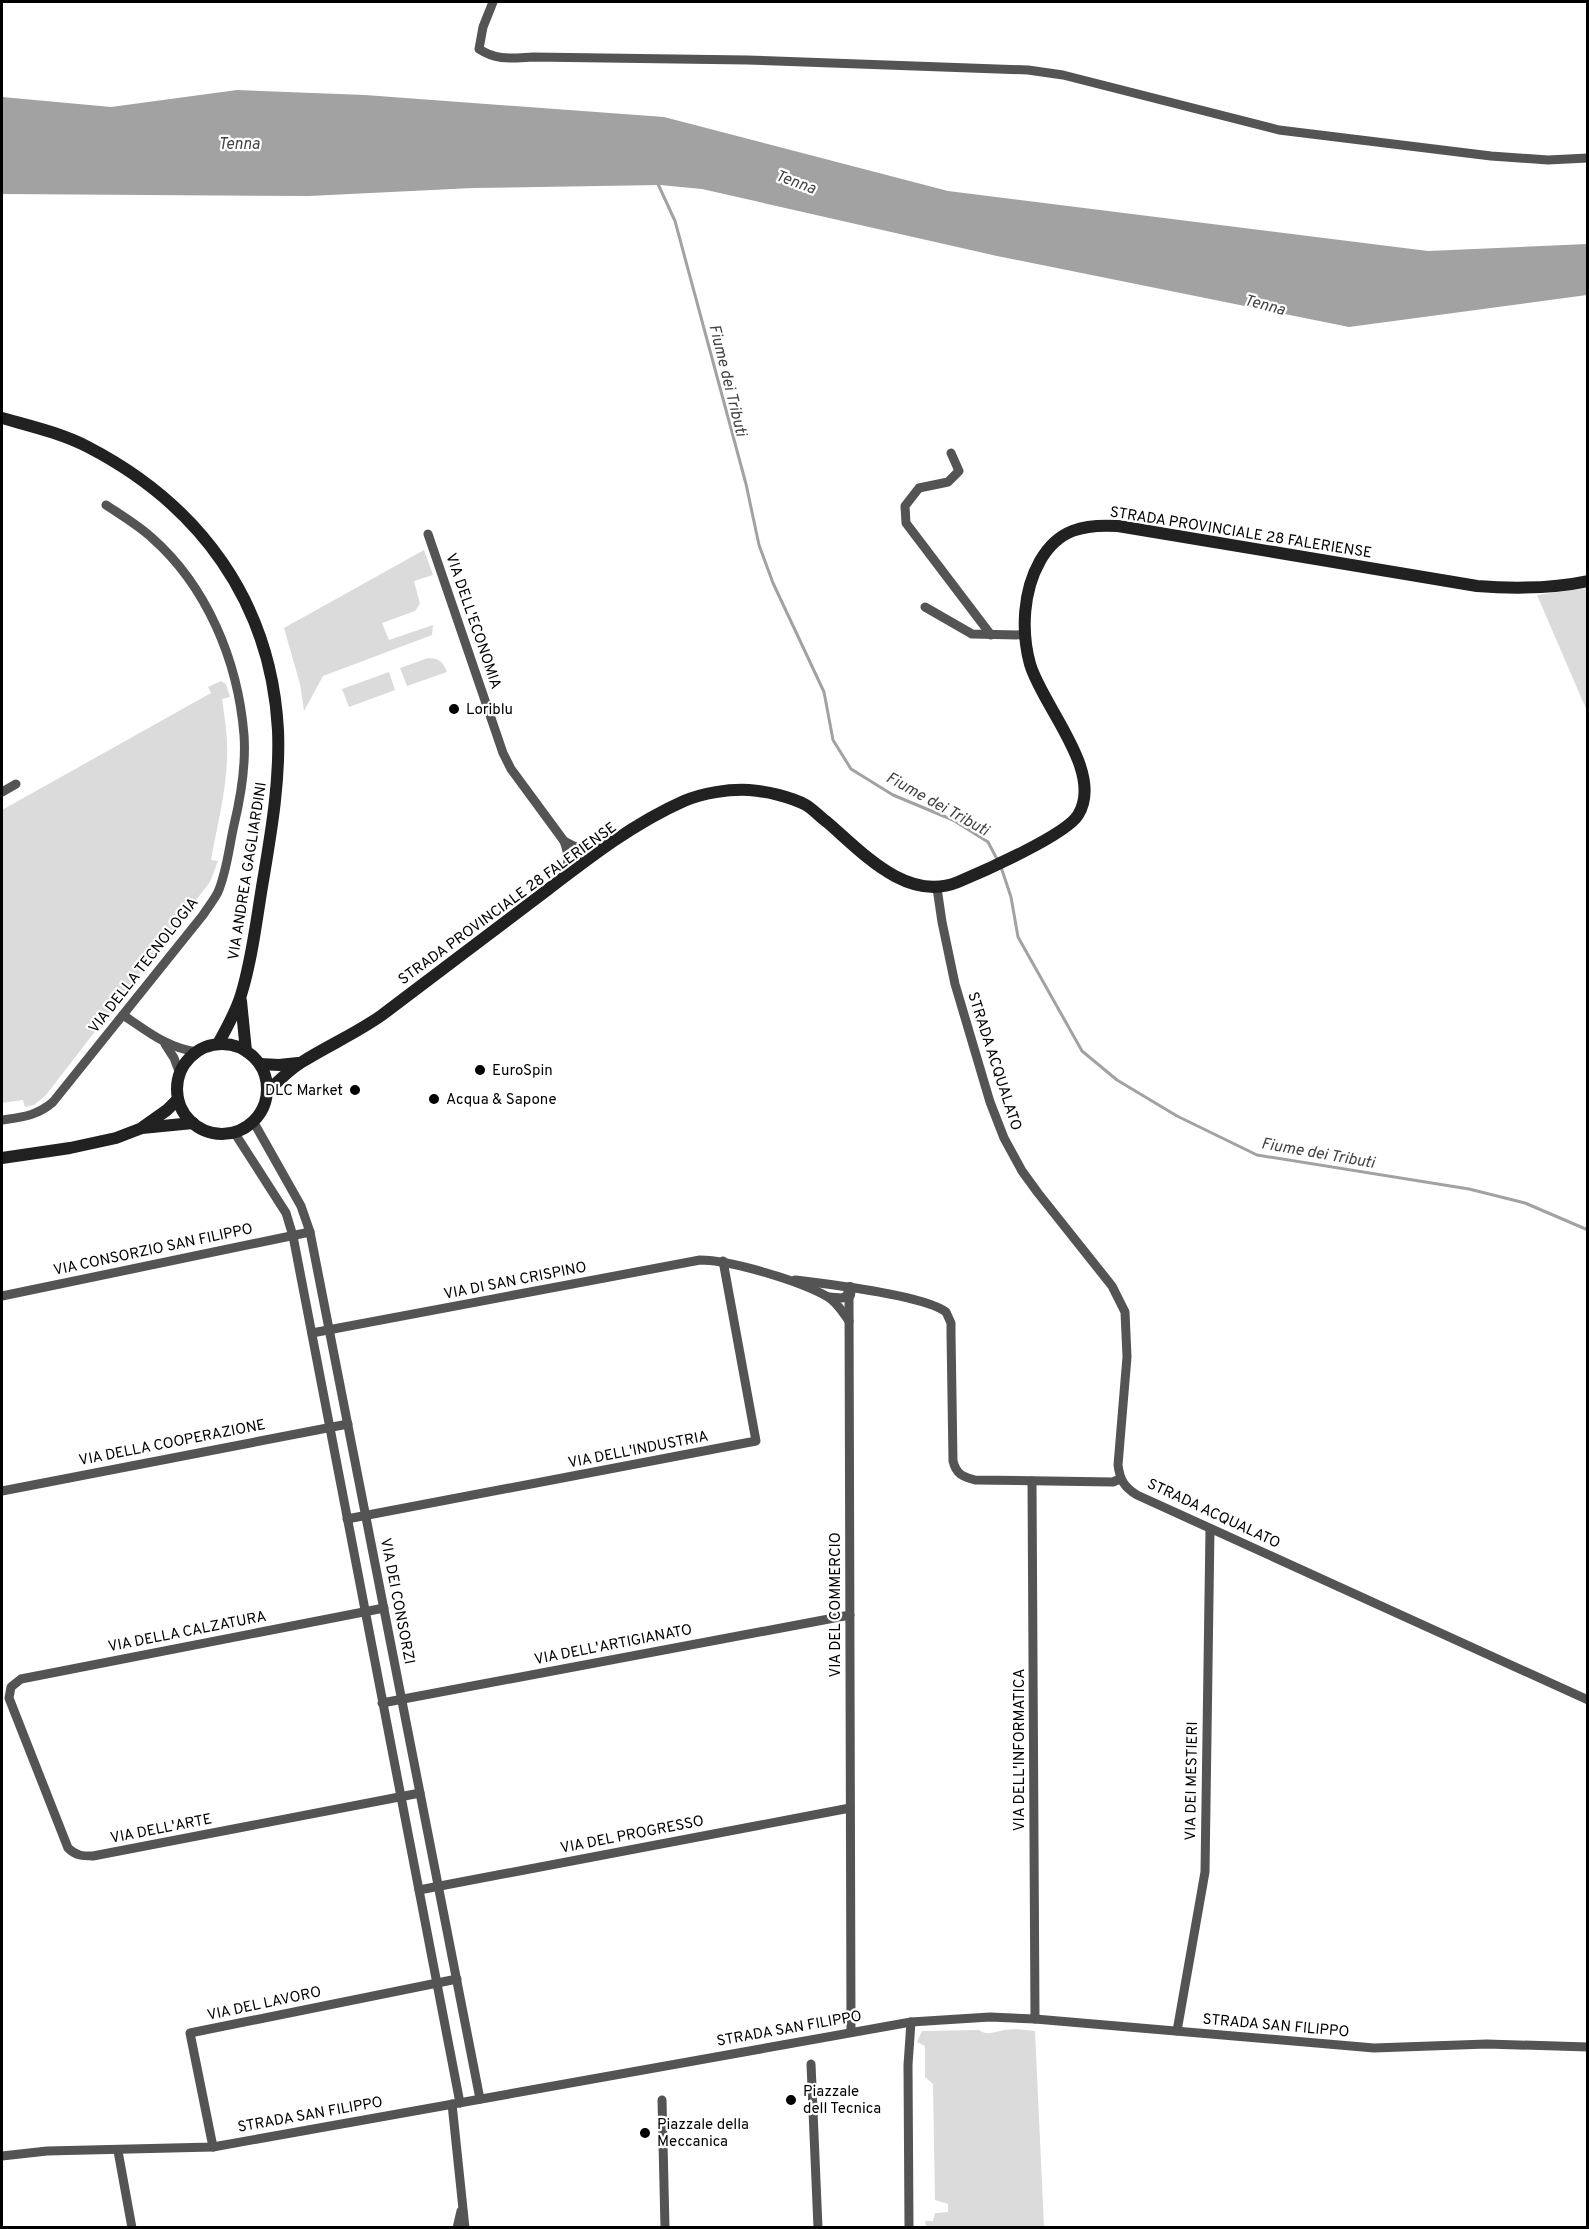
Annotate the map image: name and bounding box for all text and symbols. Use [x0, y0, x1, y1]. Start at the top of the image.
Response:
water label: Tenna [218, 135, 261, 155]
water label: Tenna [772, 166, 819, 200]
water label: Tenna [1242, 291, 1288, 321]
water label: Fiume dei Tributi [703, 322, 751, 440]
street label: STRADA PROVINCIALE 28 FALERIENSE [1108, 503, 1373, 564]
street label: VIA DELL'ECONOMIA [440, 551, 505, 692]
place label: Loriblu [466, 701, 513, 720]
marker: Loriblu [447, 702, 461, 716]
water label: Fiume dei Tributi [882, 768, 993, 842]
street label: VIA ANDREA GAGLIARDINI [225, 781, 272, 962]
street label: STRADA PROVINCIALE 28 FALERIENSE [395, 819, 621, 990]
street label: VIA DELLA TECNOLOGIA [85, 894, 203, 1038]
street label: STRADA ACQUALATO [962, 990, 1025, 1133]
place label: EuroSpin [492, 1062, 553, 1081]
marker: EuroSpin [473, 1063, 487, 1077]
place label: DLC Market [265, 1082, 343, 1101]
marker: DLC Market [348, 1083, 362, 1097]
place label: Acqua & Sapone [446, 1091, 557, 1110]
marker: Acqua & Sapone [427, 1092, 441, 1106]
water label: Fiume dei Tributi [1259, 1134, 1377, 1174]
street label: VIA CONSORZIO SAN FILIPPO [52, 1220, 255, 1281]
street label: VIA DI SAN CRISPINO [442, 1258, 588, 1305]
street label: VIA DELLA COOPERAZIONE [77, 1416, 267, 1471]
street label: VIA DELL'INDUSTRIA [566, 1428, 710, 1473]
street label: STRADA ACQUALATO [1144, 1475, 1283, 1554]
street label: VIA DEL COMMERCIO [827, 1532, 846, 1678]
street label: VIA DEI CONSORZI [375, 1537, 418, 1666]
street label: VIA DELLA CALZATURA [106, 1608, 268, 1657]
street label: VIA DELL'ARTIGIANATO [533, 1621, 694, 1670]
street label: VIA DELL'INFORMATICA [1011, 1669, 1030, 1831]
street label: VIA DEI MESTIERI [1182, 1721, 1203, 1841]
street label: VIA DELL'ARTE [109, 1810, 214, 1849]
street label: VIA DEL PROGRESSO [559, 1812, 706, 1859]
street label: VIA DEL LAVORO [205, 1983, 323, 2026]
street label: STRADA SAN FILIPPO [715, 2007, 863, 2052]
street label: STRADA SAN FILIPPO [1202, 2011, 1350, 2042]
place label: Piazzale dell Tecnica [803, 2083, 881, 2119]
street label: STRADA SAN FILIPPO [236, 2093, 384, 2138]
marker: Piazzale dell Tecnica [784, 2093, 798, 2107]
place label: Piazzale della Meccanica [657, 2116, 749, 2152]
marker: Piazzale della Meccanica [638, 2126, 652, 2140]

